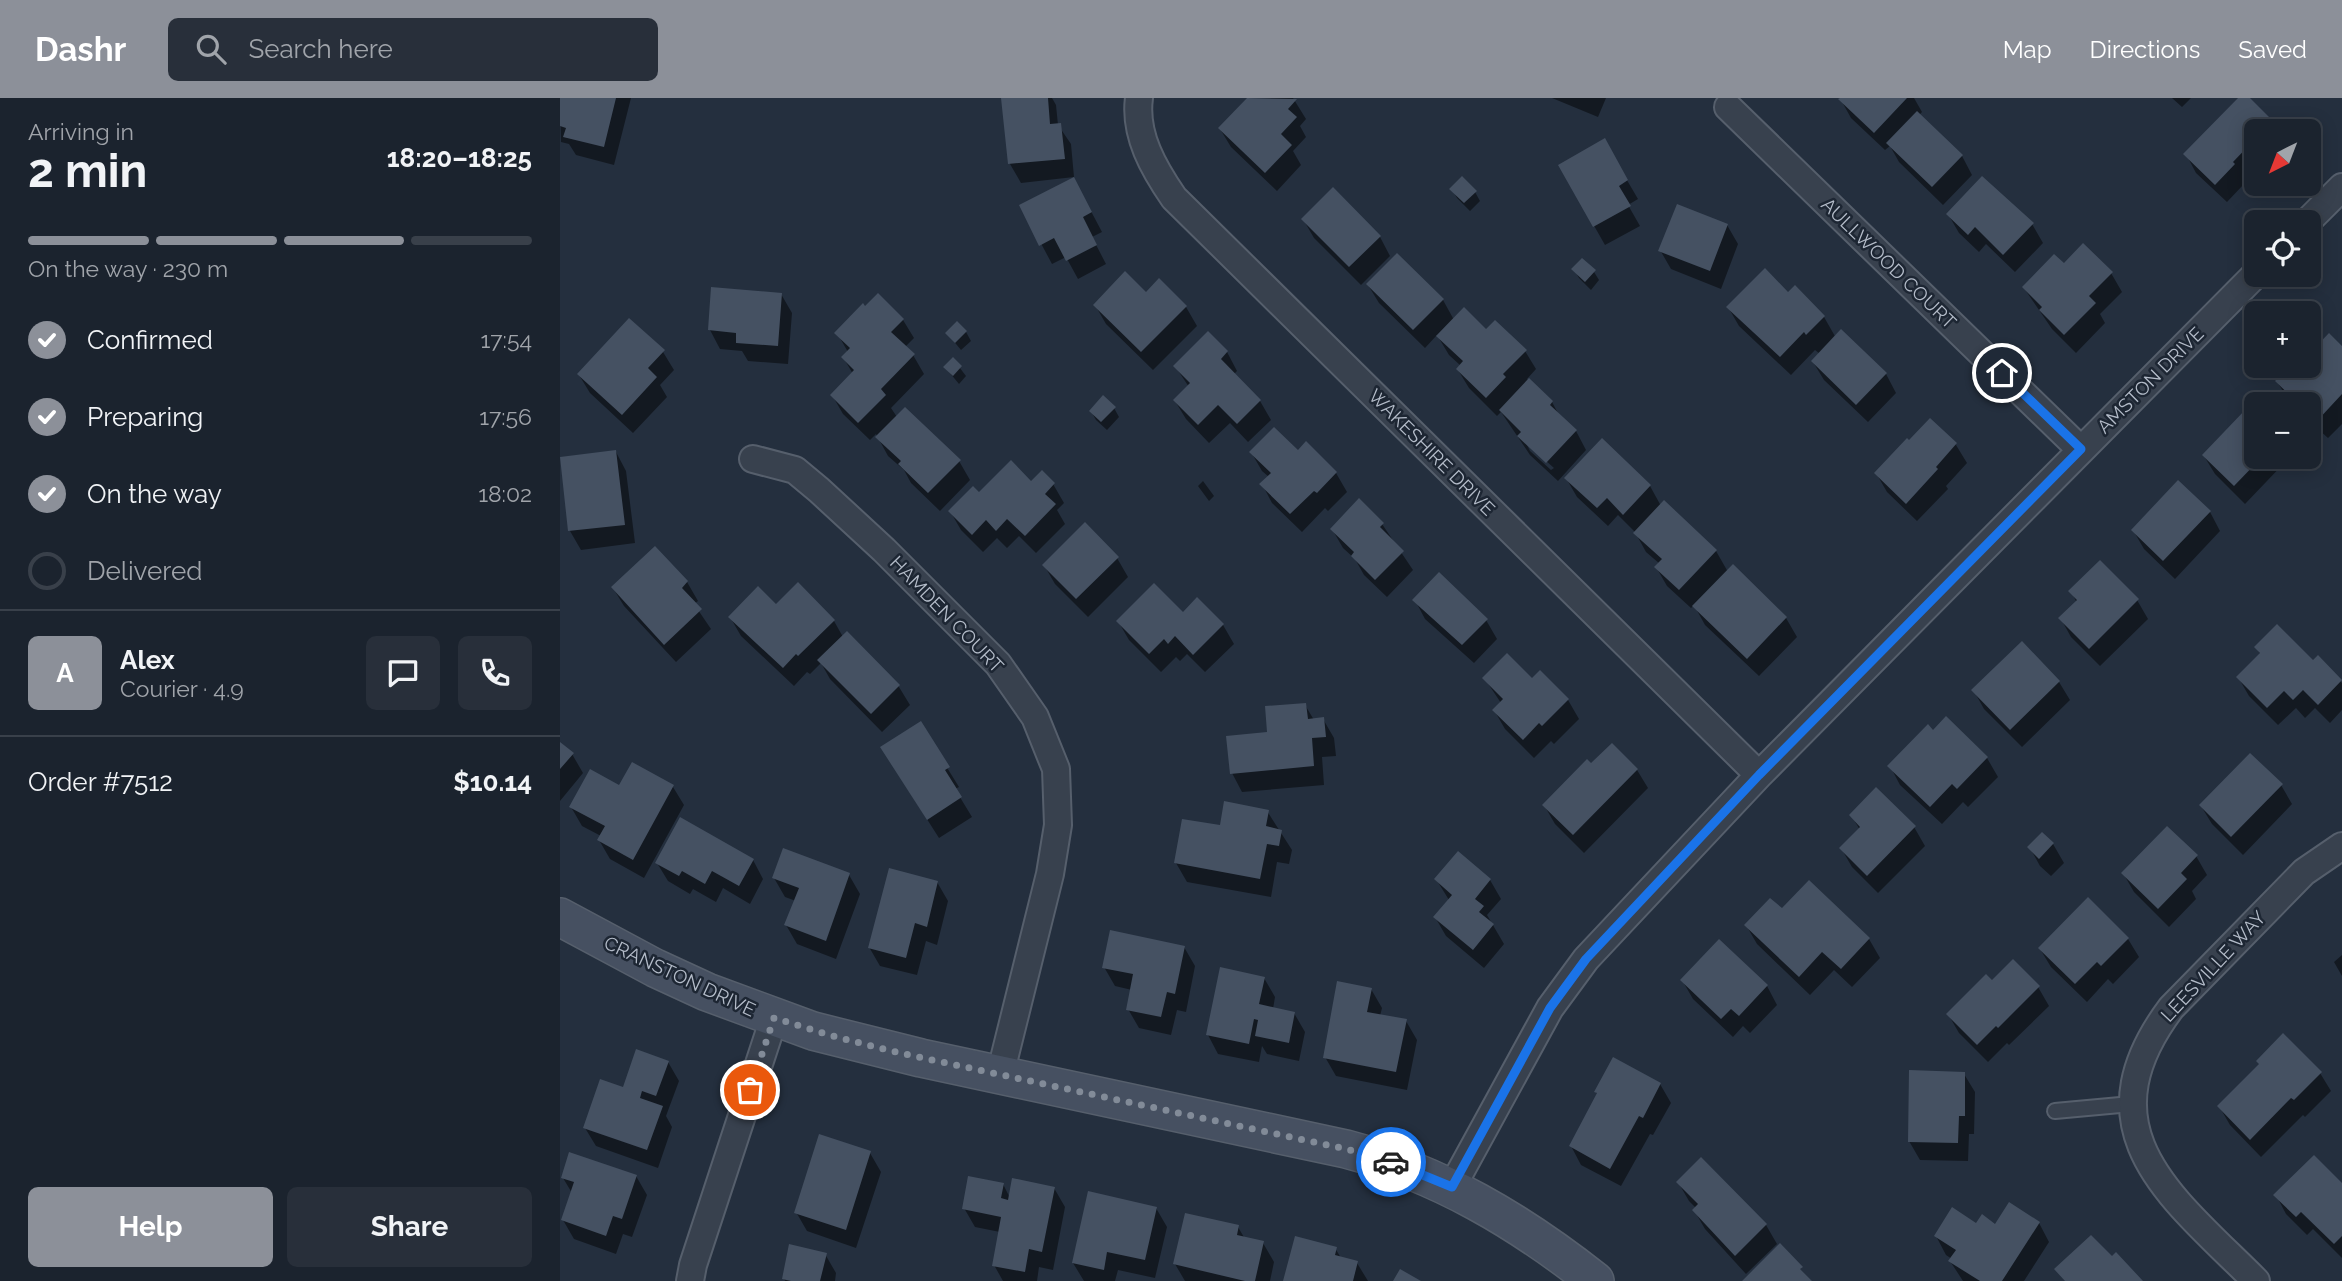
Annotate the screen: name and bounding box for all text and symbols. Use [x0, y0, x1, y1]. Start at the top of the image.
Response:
search box [168, 18, 658, 81]
text: Dashr [35, 30, 126, 69]
icon: search [192, 30, 230, 68]
text: Search here [248, 34, 393, 64]
text: Map [2003, 35, 2052, 64]
text: Directions [2090, 35, 2200, 64]
text: Saved [2238, 35, 2307, 64]
text: Arriving in [28, 118, 134, 145]
north arrow [2244, 119, 2320, 196]
map controls [2244, 119, 2321, 469]
text: 18:20–18:25 [387, 143, 532, 173]
text: 2 min [28, 144, 147, 198]
street label: AULLWOOD COURT [1817, 193, 1961, 333]
button: locate [2244, 210, 2321, 287]
text: On the way · 230 m [28, 255, 228, 282]
button: + [2244, 301, 2321, 378]
icon: check [28, 321, 66, 359]
street label: AMSTON DRIVE [2092, 322, 2208, 438]
text: Confirmed [87, 325, 213, 355]
text: 17:54 [481, 326, 532, 353]
pin [1972, 343, 2032, 403]
icon: home [1983, 354, 2021, 392]
street label: WAKESHIRE DRIVE [1364, 384, 1500, 520]
button: − [2244, 392, 2321, 469]
icon: check [28, 398, 66, 436]
text: Preparing [87, 402, 203, 432]
text: 17:56 [479, 403, 532, 430]
icon: check [28, 475, 66, 513]
text: On the way [87, 479, 222, 509]
text: 18:02 [478, 480, 532, 507]
street label: HAMDEN COURT [886, 551, 1009, 677]
text: Delivered [87, 556, 202, 586]
button: chat [366, 636, 440, 710]
button: phone [458, 636, 532, 710]
text: Alex [120, 645, 175, 675]
text: A [56, 658, 74, 688]
text: Courier · 4.9 [120, 675, 244, 702]
text: Order #7512 [28, 767, 173, 797]
text: $10.14 [453, 767, 532, 797]
street label: LEESVILLE WAY [2156, 906, 2270, 1026]
street label: CRANSTON DRIVE [601, 931, 759, 1021]
pin [720, 1060, 780, 1120]
icon: bag [731, 1071, 769, 1109]
courier [1356, 1127, 1426, 1197]
icon: car [1372, 1143, 1410, 1181]
button: Help [28, 1187, 273, 1267]
button: Share [287, 1187, 532, 1267]

